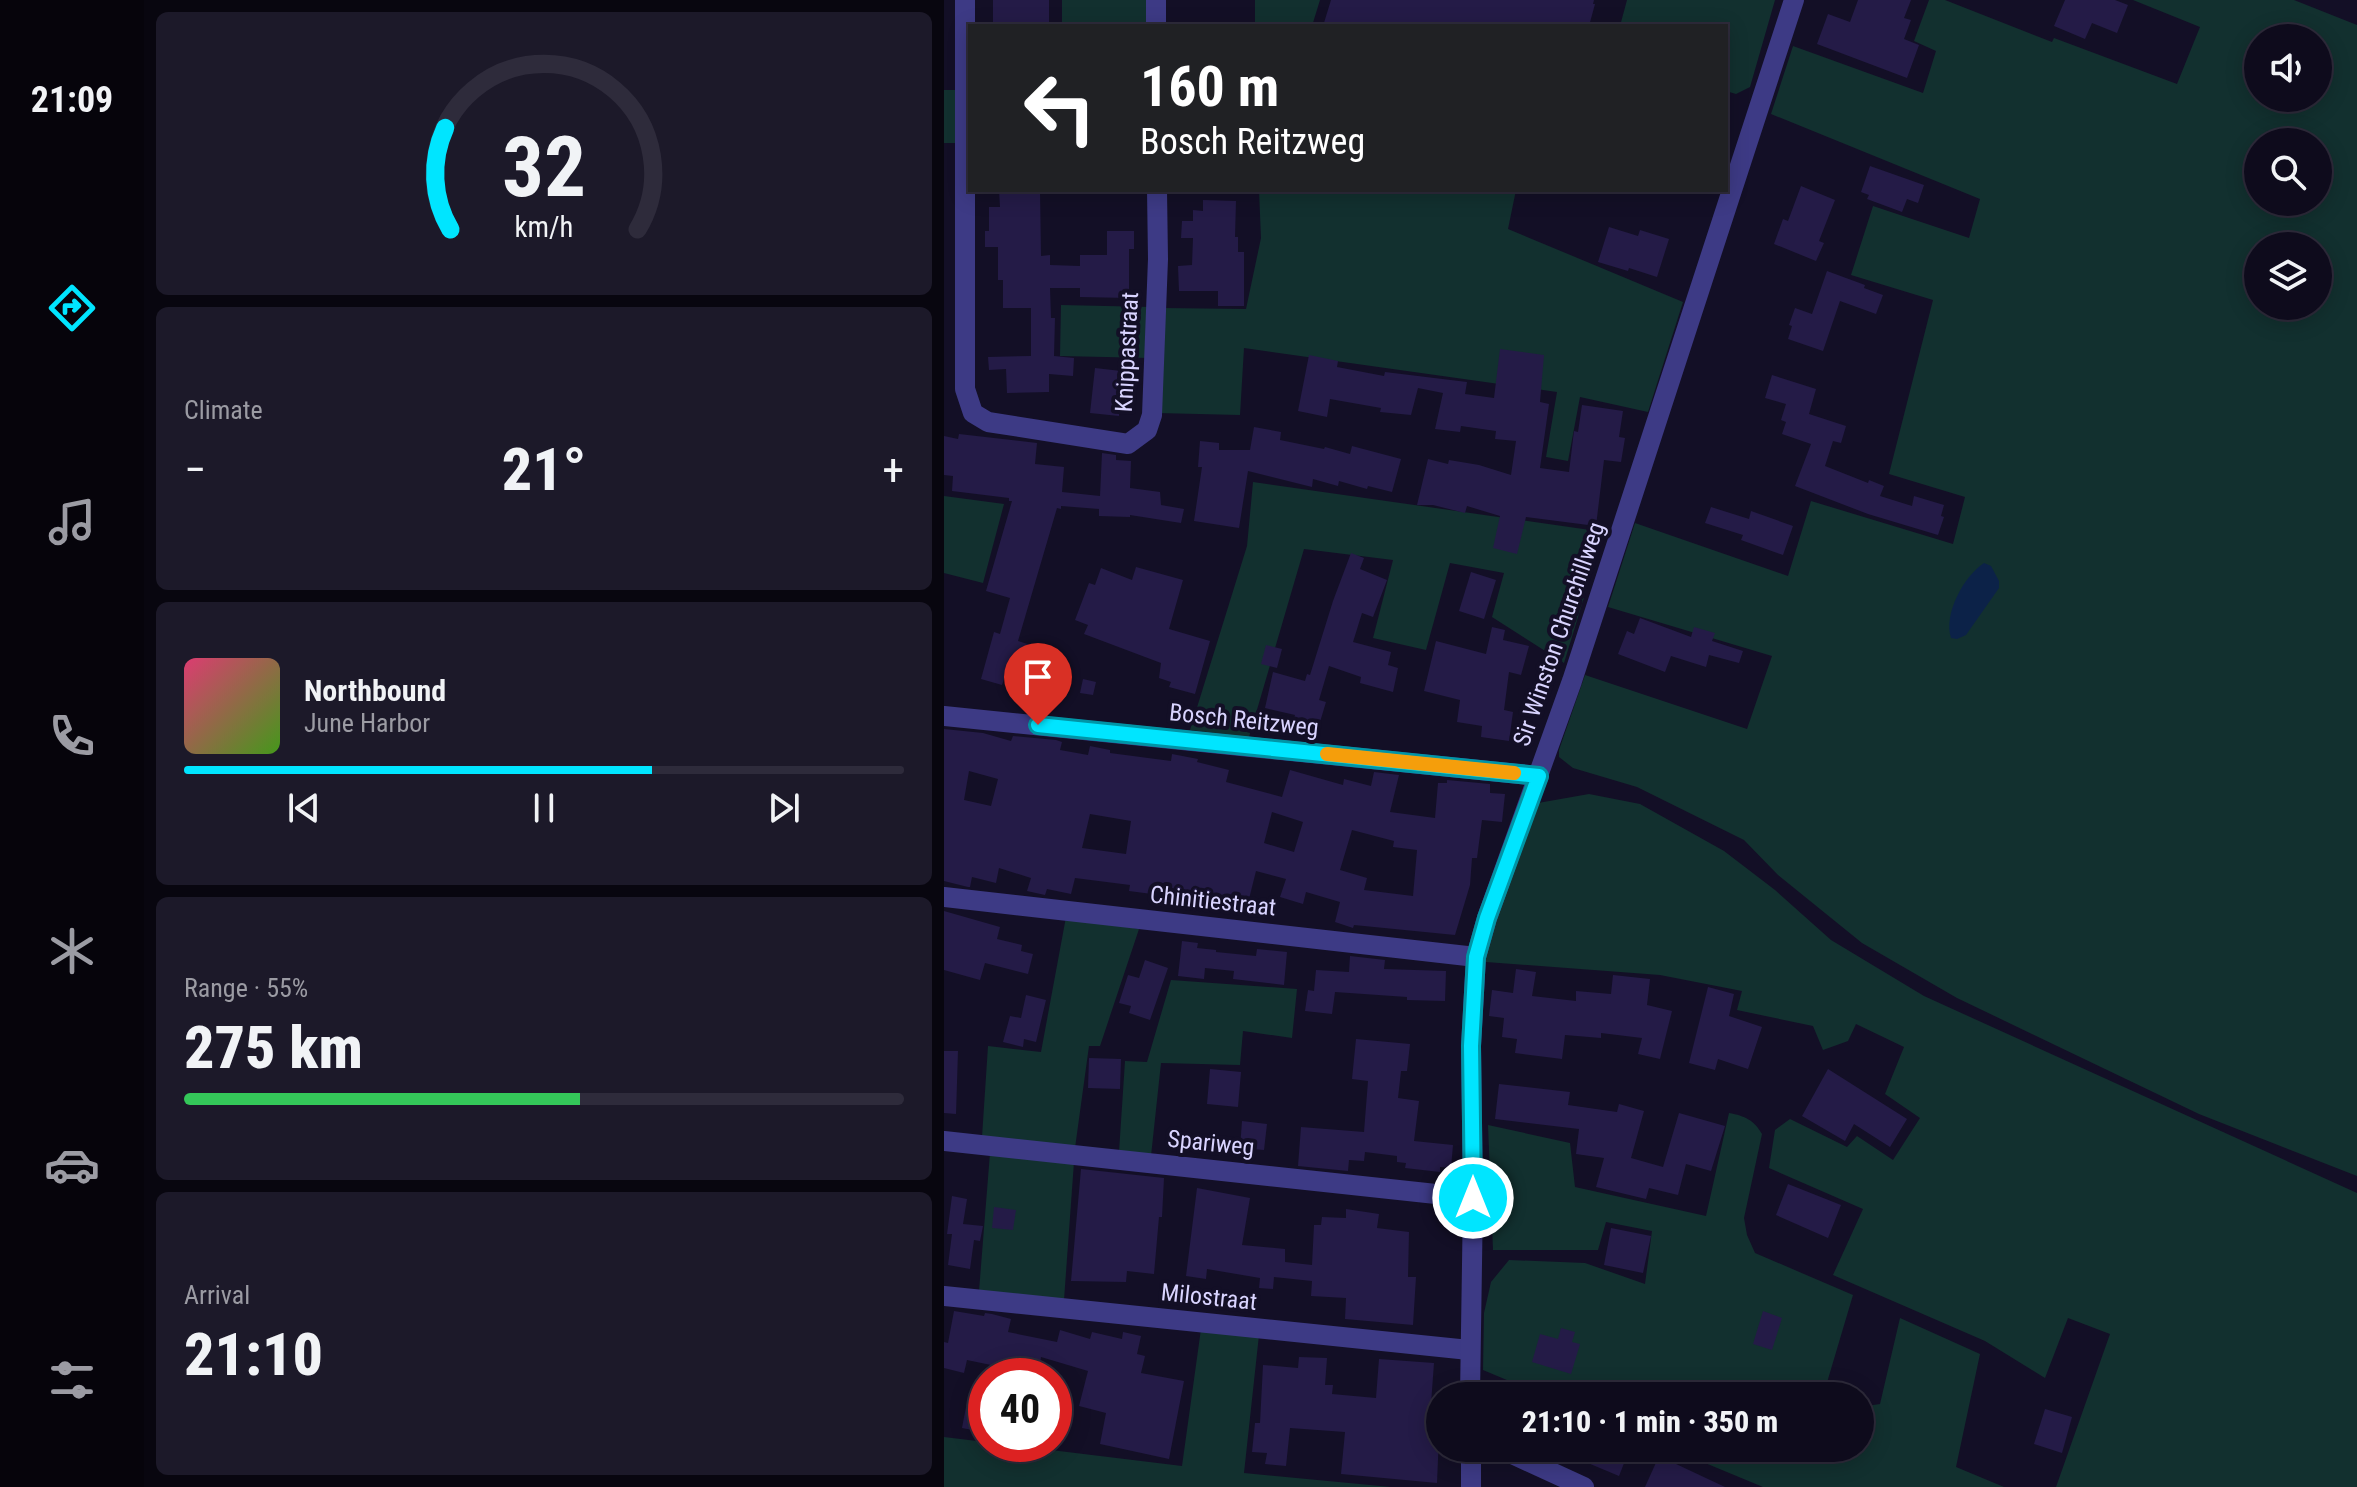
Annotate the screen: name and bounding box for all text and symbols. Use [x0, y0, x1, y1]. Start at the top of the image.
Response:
map controls [2244, 24, 2332, 320]
button: sound [2244, 24, 2332, 112]
text: 160 m [1140, 54, 1279, 120]
icon: left [1008, 56, 1112, 160]
text: 21:09 [31, 79, 113, 121]
text: 32 [502, 118, 586, 215]
text: Bosch Reitzweg [1140, 121, 1365, 163]
button: search [2244, 128, 2332, 216]
text: km/h [515, 210, 573, 244]
button: layers [2244, 232, 2332, 320]
icon: directions [44, 280, 100, 336]
street label: Knippastraat [1110, 291, 1144, 413]
text: Climate [184, 395, 263, 425]
text: 21° [502, 434, 586, 505]
text: − [184, 444, 206, 496]
text: + [882, 444, 904, 496]
icon: music [44, 494, 100, 550]
street label: Sir Winston Churchillweg [1508, 518, 1610, 750]
pin [1004, 643, 1072, 725]
icon: arrive [1016, 655, 1060, 699]
text: Northbound [304, 673, 446, 708]
street label: Bosch Reitzweg [1168, 698, 1320, 742]
icon: phone [44, 708, 100, 764]
text: June Harbor [304, 708, 430, 738]
icon: previous [282, 786, 326, 830]
icon: pause [522, 786, 566, 830]
icon: next [762, 786, 806, 830]
street label: Chinitiestraat [1149, 880, 1277, 922]
icon: climate [44, 923, 100, 979]
text: Range · 55% [184, 973, 308, 1003]
text: 275 km [184, 1012, 363, 1083]
street label: Spariweg [1166, 1125, 1256, 1161]
icon: car [44, 1137, 100, 1193]
position arrow [1431, 1156, 1515, 1240]
street label: Milostraat [1160, 1278, 1258, 1316]
text: Arrival [184, 1280, 250, 1310]
text: 21:10 [184, 1319, 323, 1390]
icon: filters [44, 1352, 100, 1408]
speed limit sign: 40 [968, 1358, 1072, 1462]
text: 21:10 · 1 min · 350 m [1522, 1404, 1778, 1439]

